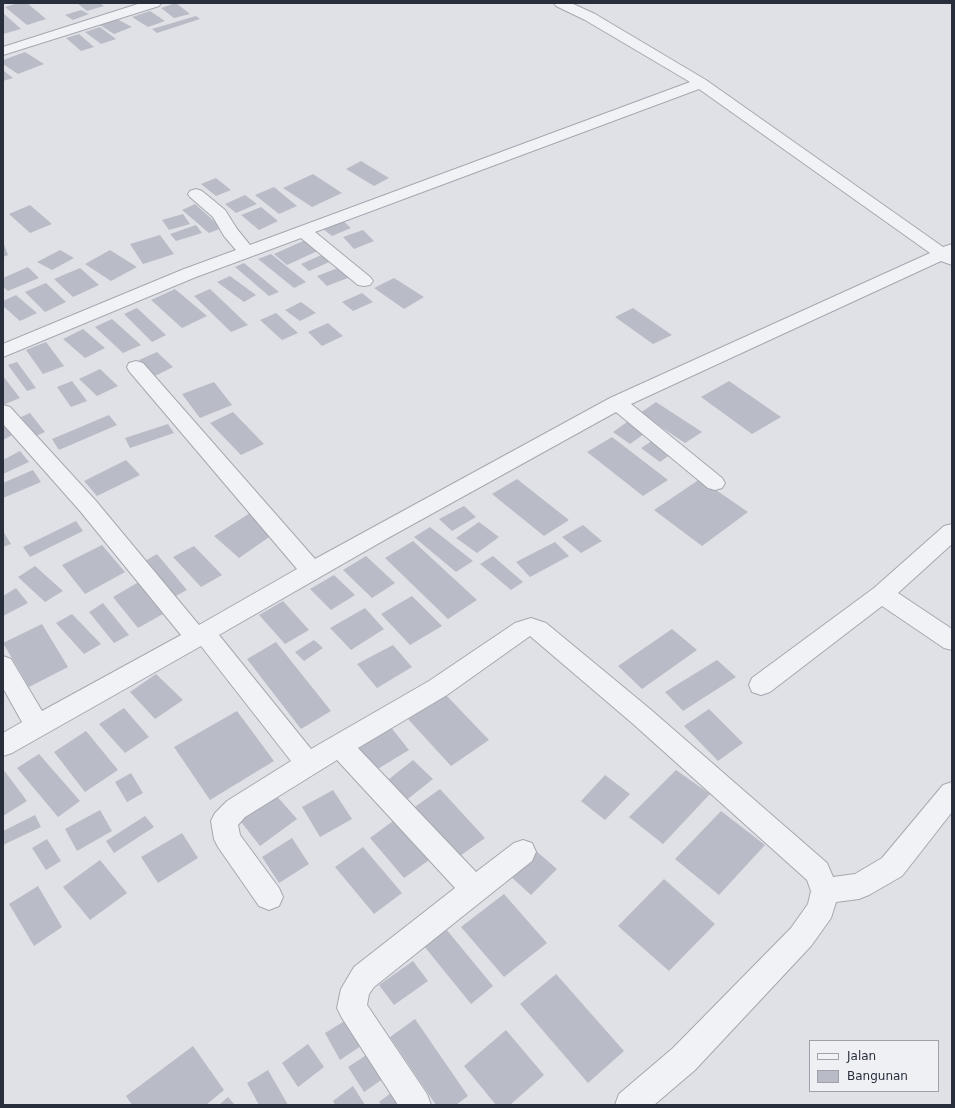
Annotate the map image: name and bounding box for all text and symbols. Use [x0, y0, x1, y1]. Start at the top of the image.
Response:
legend [809, 1040, 939, 1092]
text: Jalan [847, 1049, 876, 1063]
text: Bangunan [847, 1069, 908, 1083]

